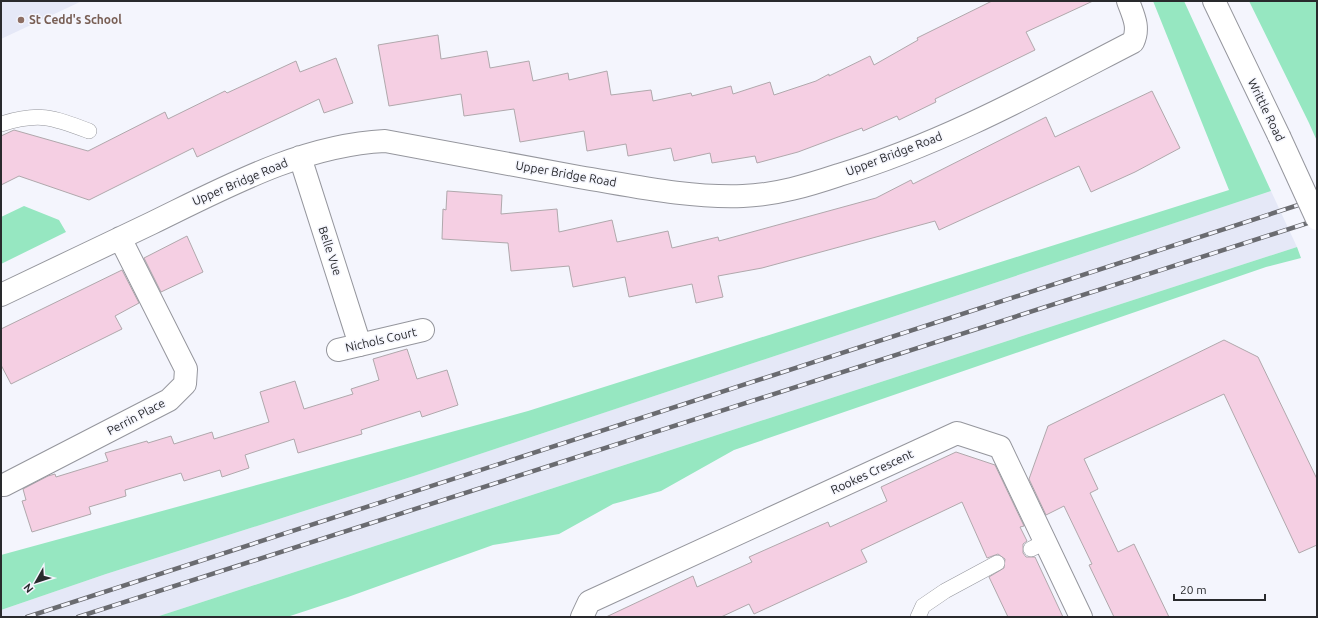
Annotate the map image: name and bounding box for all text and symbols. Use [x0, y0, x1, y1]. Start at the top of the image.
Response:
place label: St Cedd's School [29, 13, 122, 26]
marker: St Cedd's School [16, 15, 26, 25]
street label: Writtle Road [1246, 76, 1287, 143]
street label: Upper Bridge Road [844, 129, 944, 178]
street label: Upper Bridge Road [190, 156, 289, 207]
street label: Upper Bridge Road [515, 158, 618, 189]
street label: Belle Vue [316, 225, 345, 277]
street label: Nichols Court [344, 325, 418, 354]
street label: Perrin Place [105, 396, 167, 437]
street label: Rookes Crescent [829, 447, 915, 496]
north arrow [16, 562, 56, 602]
scale bar [1174, 576, 1265, 602]
text: N [21, 581, 35, 595]
text: 20 m [1180, 583, 1207, 596]

